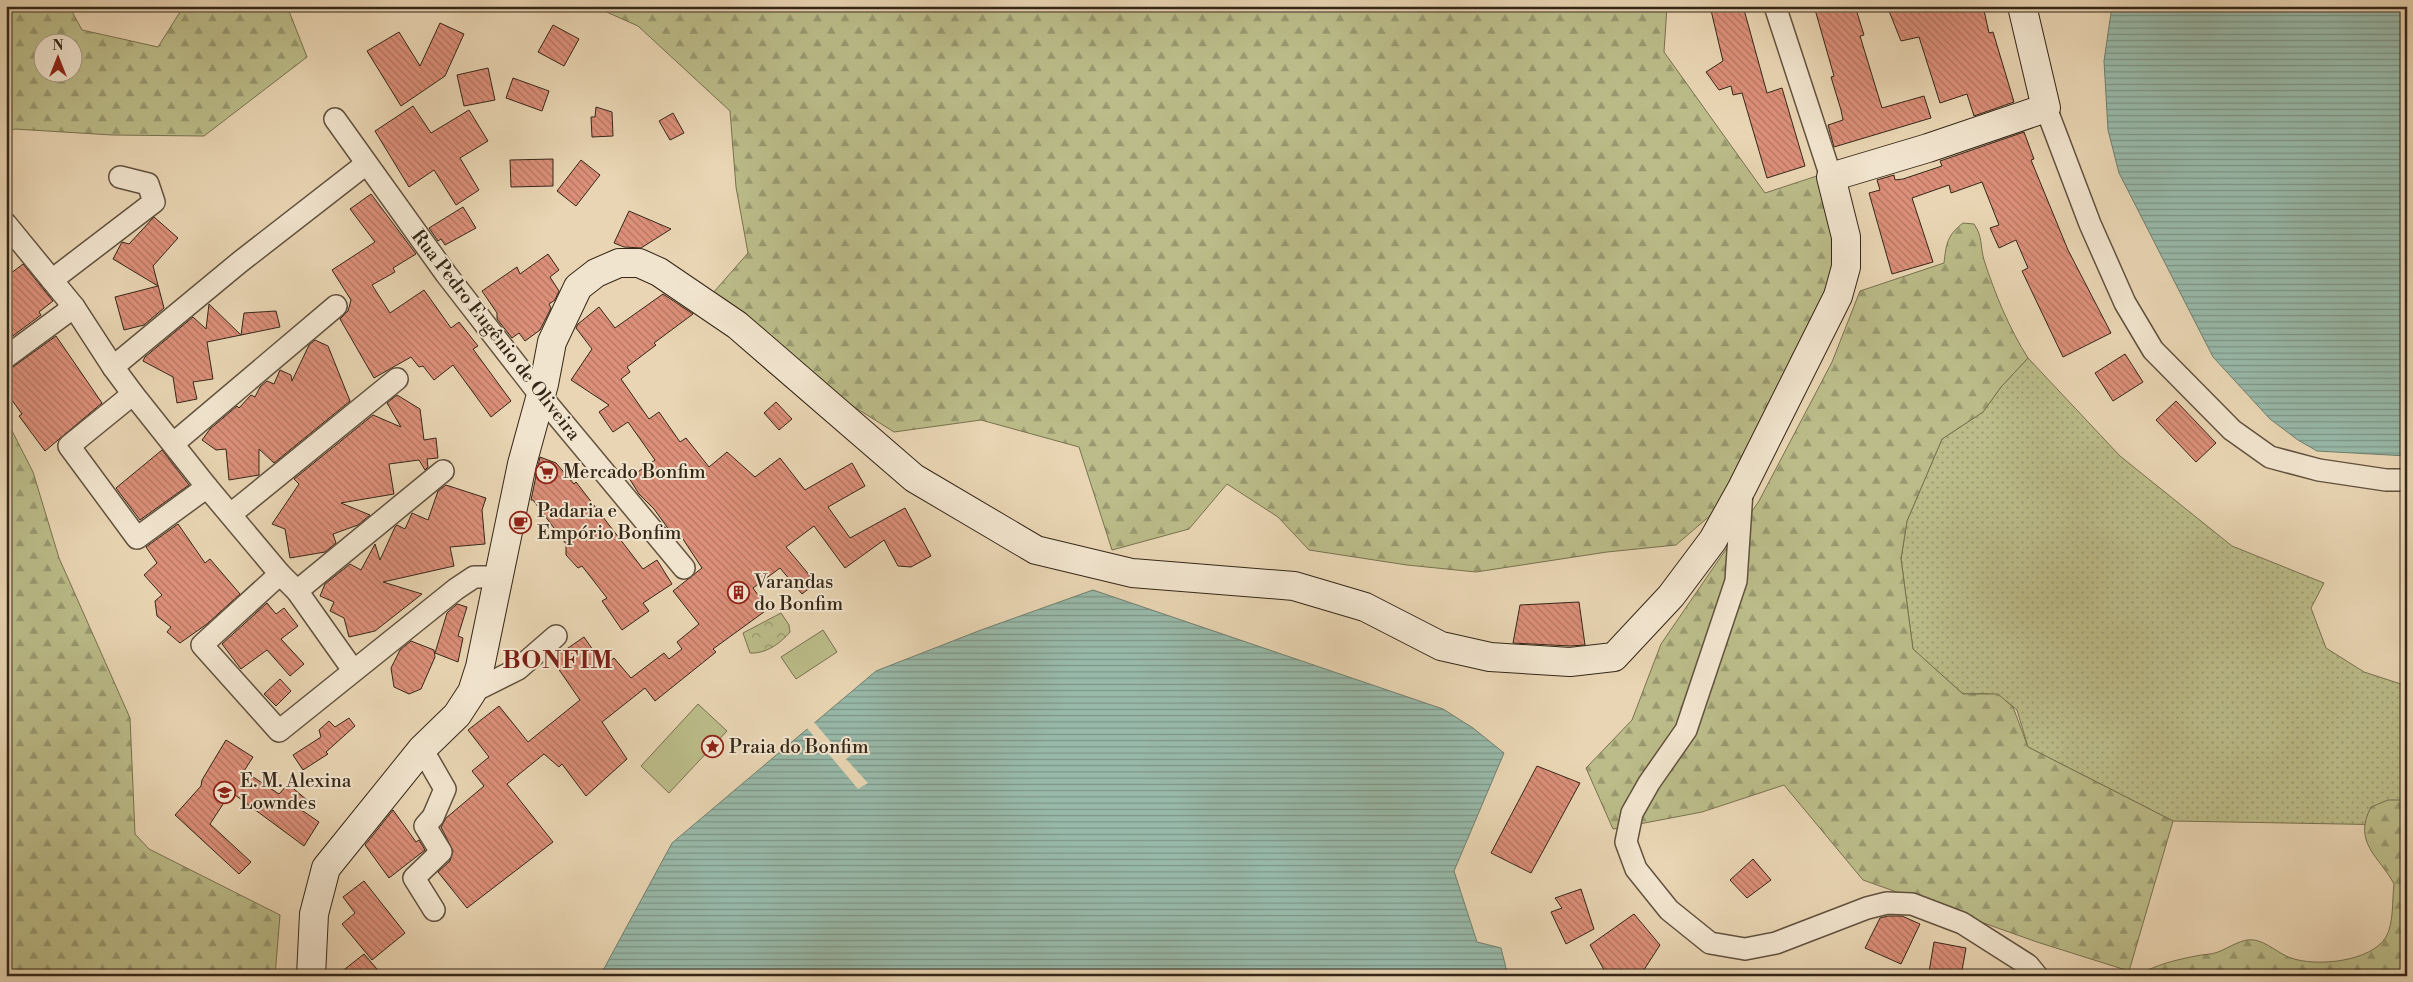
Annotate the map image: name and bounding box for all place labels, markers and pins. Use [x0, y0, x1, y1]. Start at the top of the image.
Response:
supermarket icon: Mercado Bonfim [535, 460, 559, 484]
place label: Mercado Bonfim [563, 460, 706, 484]
place label: Padaria e Empório Bonfim [537, 499, 682, 545]
cafe icon: Padaria e Empório Bonfim [509, 510, 533, 534]
place label: Varandas do Bonfim [753, 570, 843, 616]
building icon: Varandas do Bonfim [726, 581, 750, 605]
place icon: Praia do Bonfim [701, 735, 725, 759]
place label: Praia do Bonfim [729, 735, 869, 759]
place label: E. M. Alexina Lowndes [240, 769, 352, 815]
school or university icon: E. M. Alexina Lowndes [212, 780, 236, 804]

